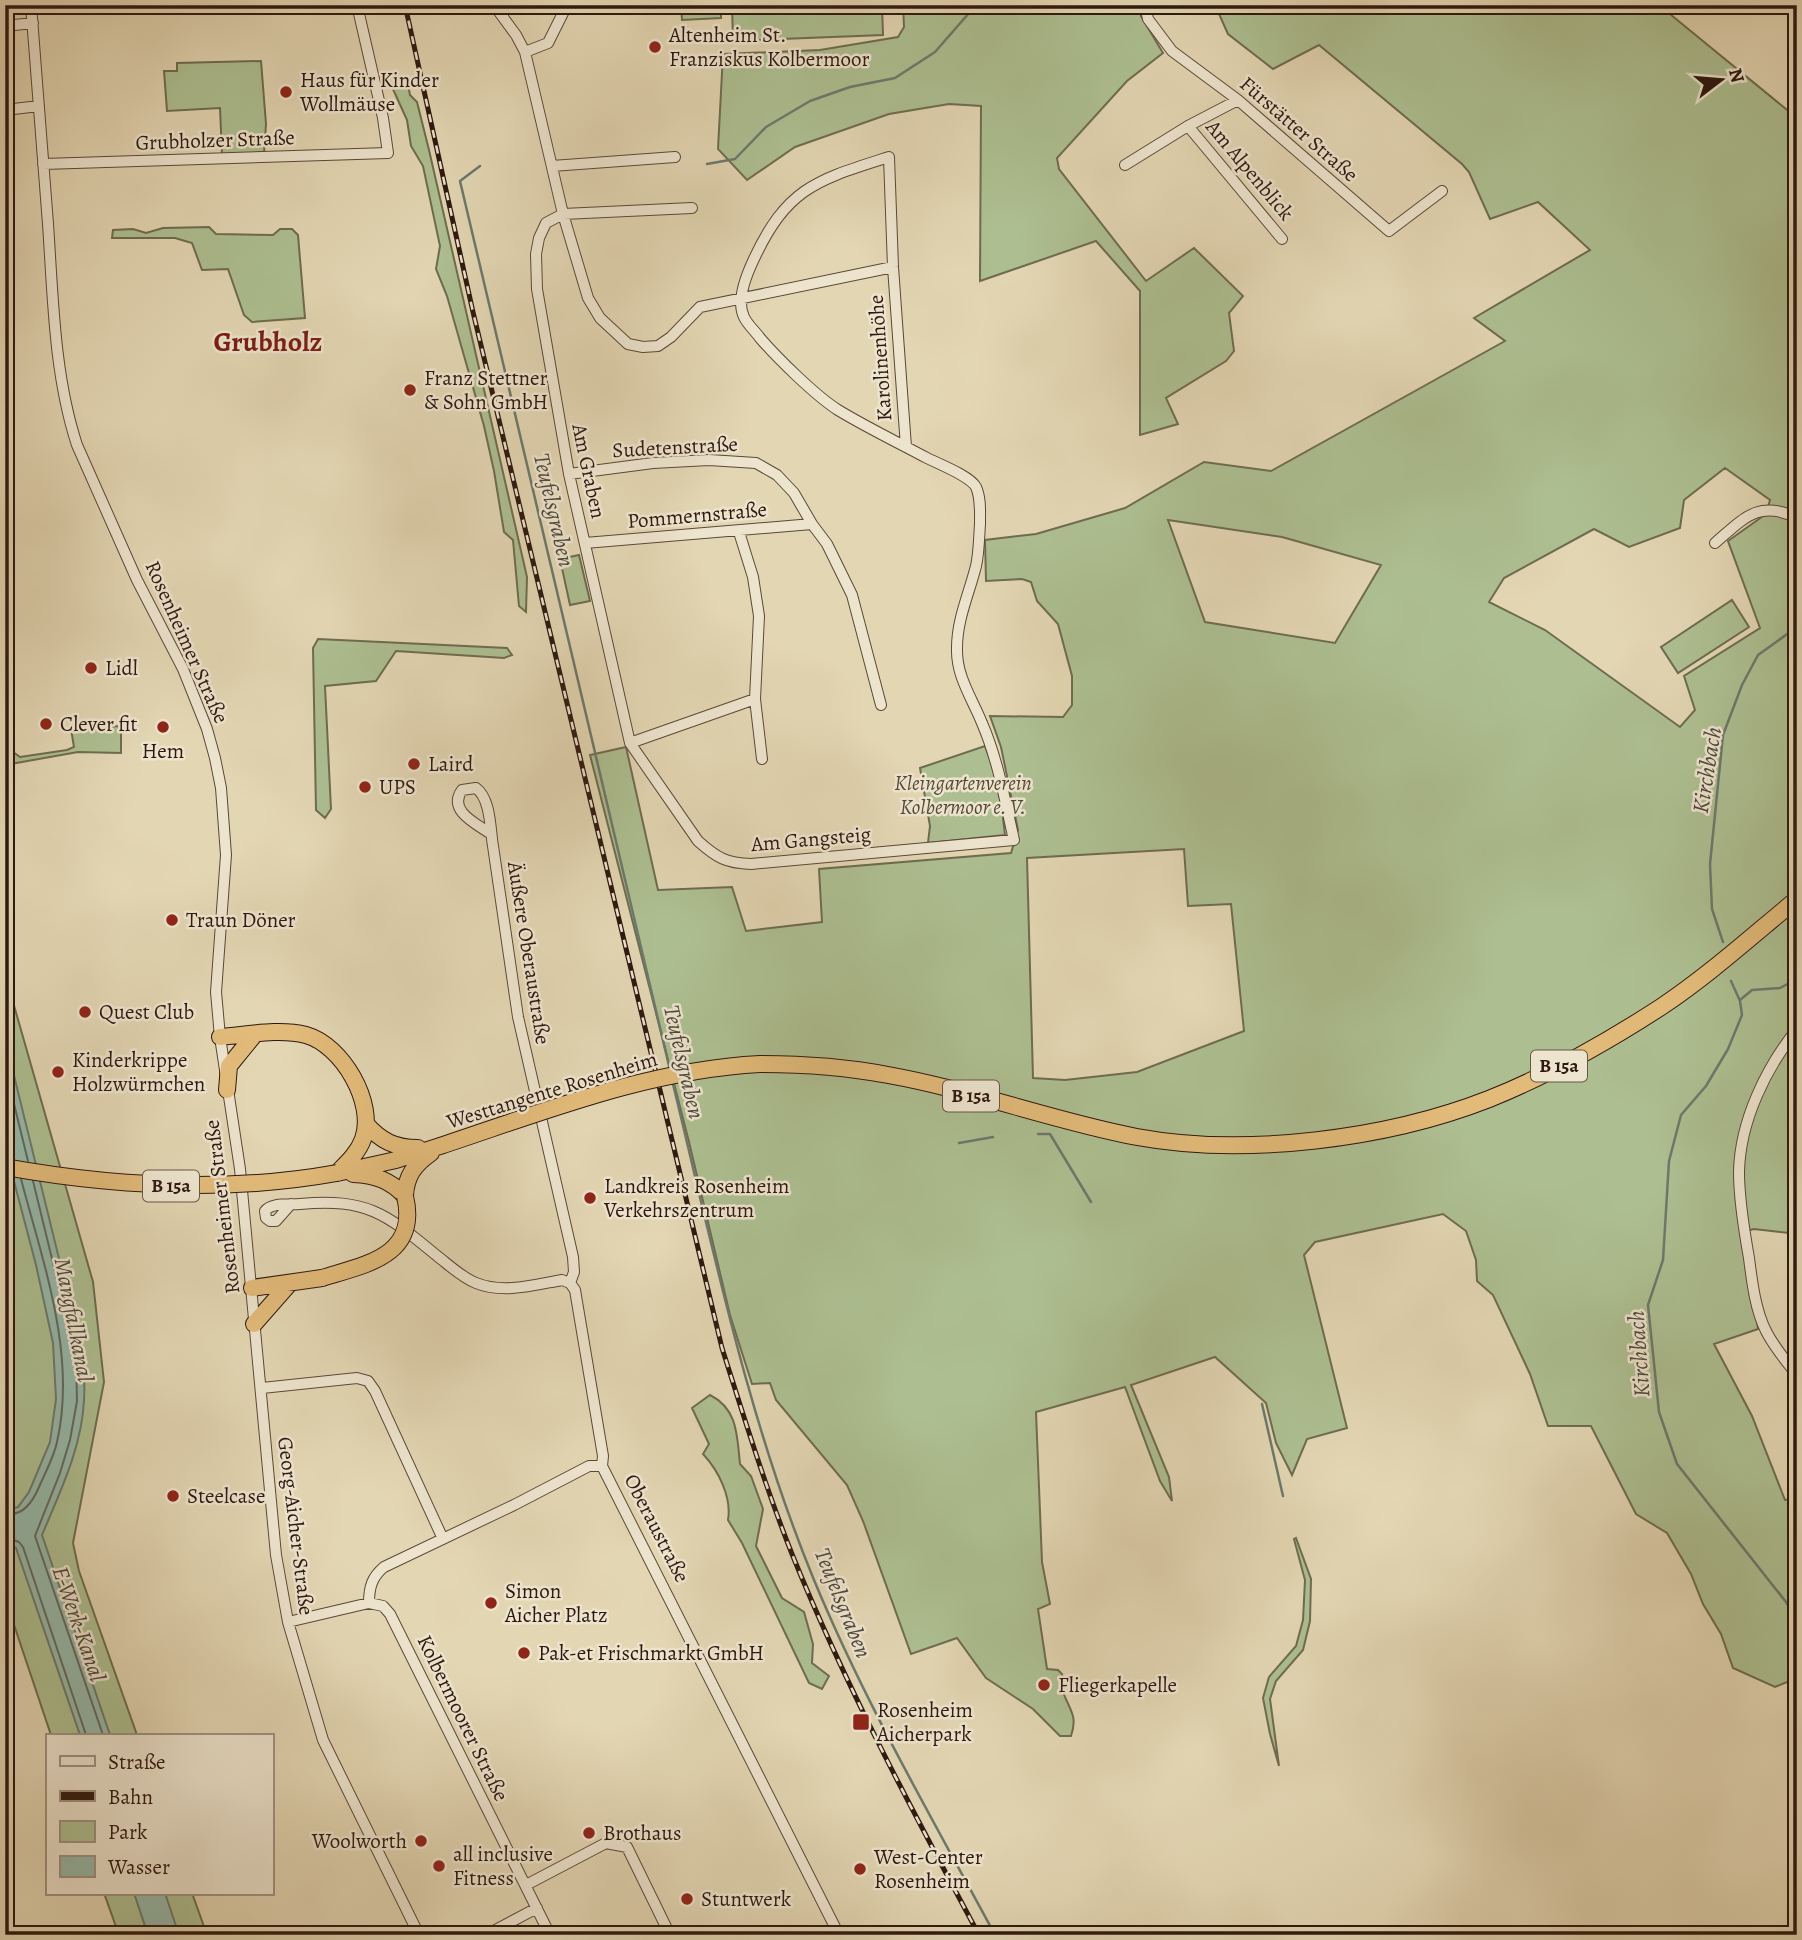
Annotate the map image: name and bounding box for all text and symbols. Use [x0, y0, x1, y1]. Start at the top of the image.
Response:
place label: Altenheim St. Franziskus Kolbermoor [668, 21, 870, 73]
marker: Altenheim St. Franziskus Kolbermoor [647, 39, 663, 55]
north arrow [1686, 46, 1756, 116]
text: N [1722, 65, 1751, 86]
place label: Haus für Kinder Wollmäuse [299, 66, 439, 118]
street label: Fürstätter Straße [1234, 70, 1364, 188]
marker: Haus für Kinder Wollmäuse [278, 84, 294, 100]
street label: Am Alpenblick [1199, 113, 1301, 227]
street label: Grubholzer Straße [135, 123, 295, 157]
street label: Karolinenhöhe [862, 294, 898, 422]
district label: Grubholz [214, 323, 323, 361]
place label: Franz Stettner & Sohn GmbH [424, 364, 548, 416]
marker: Franz Stettner & Sohn GmbH [402, 382, 418, 398]
street label: Am Graben [565, 420, 613, 521]
street label: Sudetenstraße [611, 430, 739, 464]
water label: Teufelsgraben [526, 450, 582, 570]
street label: Pommernstraße [626, 495, 768, 535]
street label: Rosenheimer Straße [139, 556, 235, 728]
place label: Lidl [105, 654, 138, 682]
marker: Lidl [83, 660, 99, 676]
place label: Clever fit [60, 710, 138, 738]
marker: Clever fit [38, 716, 54, 732]
marker: Hem [155, 719, 171, 735]
water label: Kirchbach [1685, 725, 1729, 815]
place label: Hem [142, 737, 184, 765]
place label: Laird [428, 750, 474, 778]
marker: Laird [406, 756, 422, 772]
park label: Kleingartenverein Kolbermoor e. V. [894, 769, 1032, 821]
place label: UPS [379, 773, 416, 801]
marker: UPS [357, 779, 373, 795]
street label: Am Gangsteig [749, 820, 873, 858]
street label: Äußere Oberaustraße [501, 859, 557, 1046]
place label: Traun Döner [186, 906, 296, 934]
marker: Traun Döner [164, 912, 180, 928]
place label: Quest Club [99, 998, 194, 1026]
water label: Teufelsgraben [656, 1002, 712, 1122]
marker: Quest Club [77, 1004, 93, 1020]
street label: Westtangente Rosenheim [442, 1045, 661, 1136]
place label: Kinderkrippe Holzwürmchen [72, 1046, 205, 1098]
road number: B 15a [1531, 1050, 1587, 1082]
marker: Kinderkrippe Holzwürmchen [50, 1064, 66, 1080]
road number: B 15a [943, 1080, 999, 1112]
street label: Rosenheimer Straße [197, 1118, 247, 1296]
road number: B 15a [143, 1170, 199, 1202]
place label: Landkreis Rosenheim Verkehrszentrum [603, 1172, 789, 1224]
marker: Landkreis Rosenheim Verkehrszentrum [582, 1190, 598, 1206]
water label: Mangfallkanal [47, 1255, 101, 1385]
water label: Kirchbach [1621, 1310, 1657, 1398]
street label: Georg-Aicher-Straße [271, 1435, 321, 1617]
street label: Oberaustraße [618, 1469, 696, 1587]
place label: Steelcase [187, 1482, 265, 1510]
marker: Steelcase [165, 1488, 181, 1504]
water label: Teufelsgraben [807, 1543, 879, 1663]
water label: E-Werk-Kanal [45, 1562, 113, 1686]
place label: Simon Aicher Platz [504, 1577, 608, 1629]
marker: Simon Aicher Platz [483, 1595, 499, 1611]
street label: Kolbermoorer Straße [411, 1630, 515, 1806]
place label: Pak-et Frischmarkt GmbH [538, 1639, 764, 1667]
marker: Pak-et Frischmarkt GmbH [516, 1645, 532, 1661]
place label: Fliegerkapelle [1058, 1671, 1177, 1699]
marker: Fliegerkapelle [1036, 1677, 1052, 1693]
place label: Rosenheim Aicherpark [876, 1696, 973, 1748]
marker: Rosenheim Aicherpark [851, 1712, 871, 1732]
legend [46, 1734, 273, 1895]
text: Straße [108, 1748, 166, 1776]
text: Bahn [108, 1783, 153, 1811]
text: Park [108, 1818, 148, 1846]
place label: Brothaus [603, 1819, 681, 1847]
marker: Brothaus [581, 1825, 597, 1841]
place label: Woolworth [311, 1827, 407, 1855]
marker: Woolworth [413, 1833, 429, 1849]
place label: all inclusive Fitness [453, 1840, 553, 1892]
place label: West-Center Rosenheim [873, 1843, 983, 1895]
text: Wasser [107, 1853, 170, 1881]
marker: all inclusive Fitness [431, 1858, 447, 1874]
marker: West-Center Rosenheim [852, 1861, 868, 1877]
place label: Stuntwerk [701, 1885, 792, 1913]
marker: Stuntwerk [679, 1891, 695, 1907]

